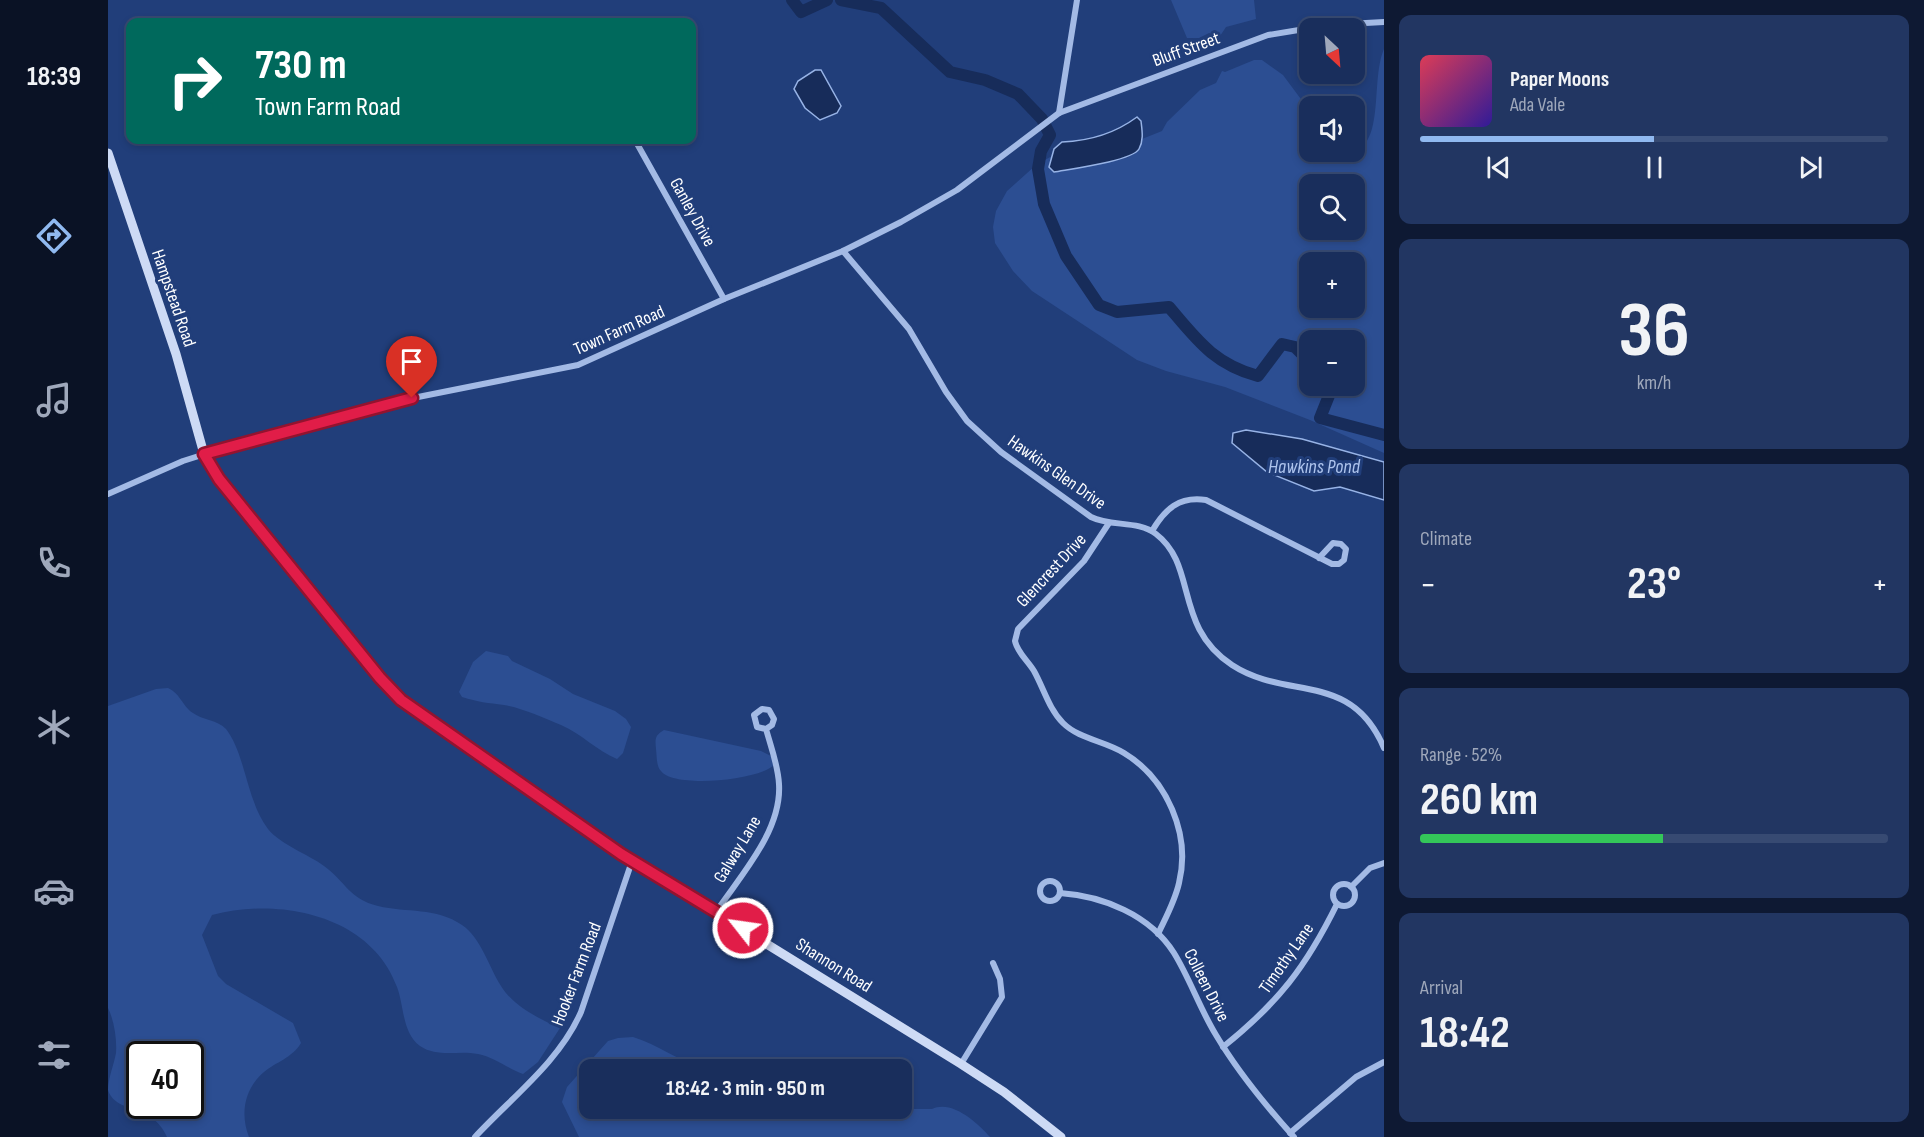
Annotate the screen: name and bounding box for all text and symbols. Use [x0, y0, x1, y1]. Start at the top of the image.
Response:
north arrow [1299, 18, 1365, 84]
map controls [1299, 18, 1365, 396]
street label: Bluff Street [1150, 27, 1223, 71]
text: 730 m [255, 40, 347, 91]
icon: right [156, 42, 234, 120]
text: 18:39 [27, 61, 81, 93]
text: Paper Moons [1510, 66, 1609, 93]
text: Town Farm Road [255, 91, 401, 123]
text: Ada Vale [1510, 93, 1565, 117]
button: sound [1299, 96, 1365, 162]
icon: previous [1482, 151, 1515, 184]
icon: pause [1638, 151, 1671, 184]
icon: next [1794, 151, 1827, 184]
street label: Ganley Drive [665, 174, 720, 250]
button: search [1299, 174, 1365, 240]
icon: directions [33, 215, 75, 257]
street label: Hampstead Road [147, 247, 200, 350]
button: + [1299, 252, 1365, 318]
text: 36 [1618, 285, 1690, 378]
street label: Town Farm Road [571, 301, 668, 360]
button: − [1299, 330, 1365, 396]
pin [386, 336, 437, 398]
icon: arrive [395, 345, 428, 378]
text: km/h [1637, 371, 1671, 395]
icon: music [33, 379, 75, 421]
street label: Hawkins Glen Drive [1004, 431, 1110, 514]
water label: Hawkins Pond [1268, 455, 1361, 479]
text: Climate [1420, 527, 1472, 551]
street label: Glencrest Drive [1012, 529, 1091, 611]
icon: phone [33, 542, 75, 584]
text: 23° [1627, 557, 1681, 612]
text: − [1420, 565, 1436, 605]
text: + [1872, 565, 1888, 605]
icon: climate [33, 706, 75, 748]
text: Range · 52% [1420, 743, 1502, 767]
text: 260 km [1420, 773, 1538, 828]
street label: Galway Lane [709, 812, 766, 886]
icon: car [33, 870, 75, 912]
position arrow [711, 896, 775, 960]
street label: Timothy Lane [1255, 919, 1318, 998]
street label: Hooker Farm Road [547, 920, 606, 1029]
street label: Shannon Road [792, 934, 876, 997]
street label: Colleen Drive [1179, 945, 1234, 1025]
text: Arrival [1420, 976, 1463, 1000]
text: 18:42 [1420, 1006, 1510, 1061]
icon: filters [33, 1034, 75, 1076]
speed limit sign: 40 [126, 1041, 204, 1119]
text: 18:42 · 3 min · 950 m [666, 1075, 825, 1102]

